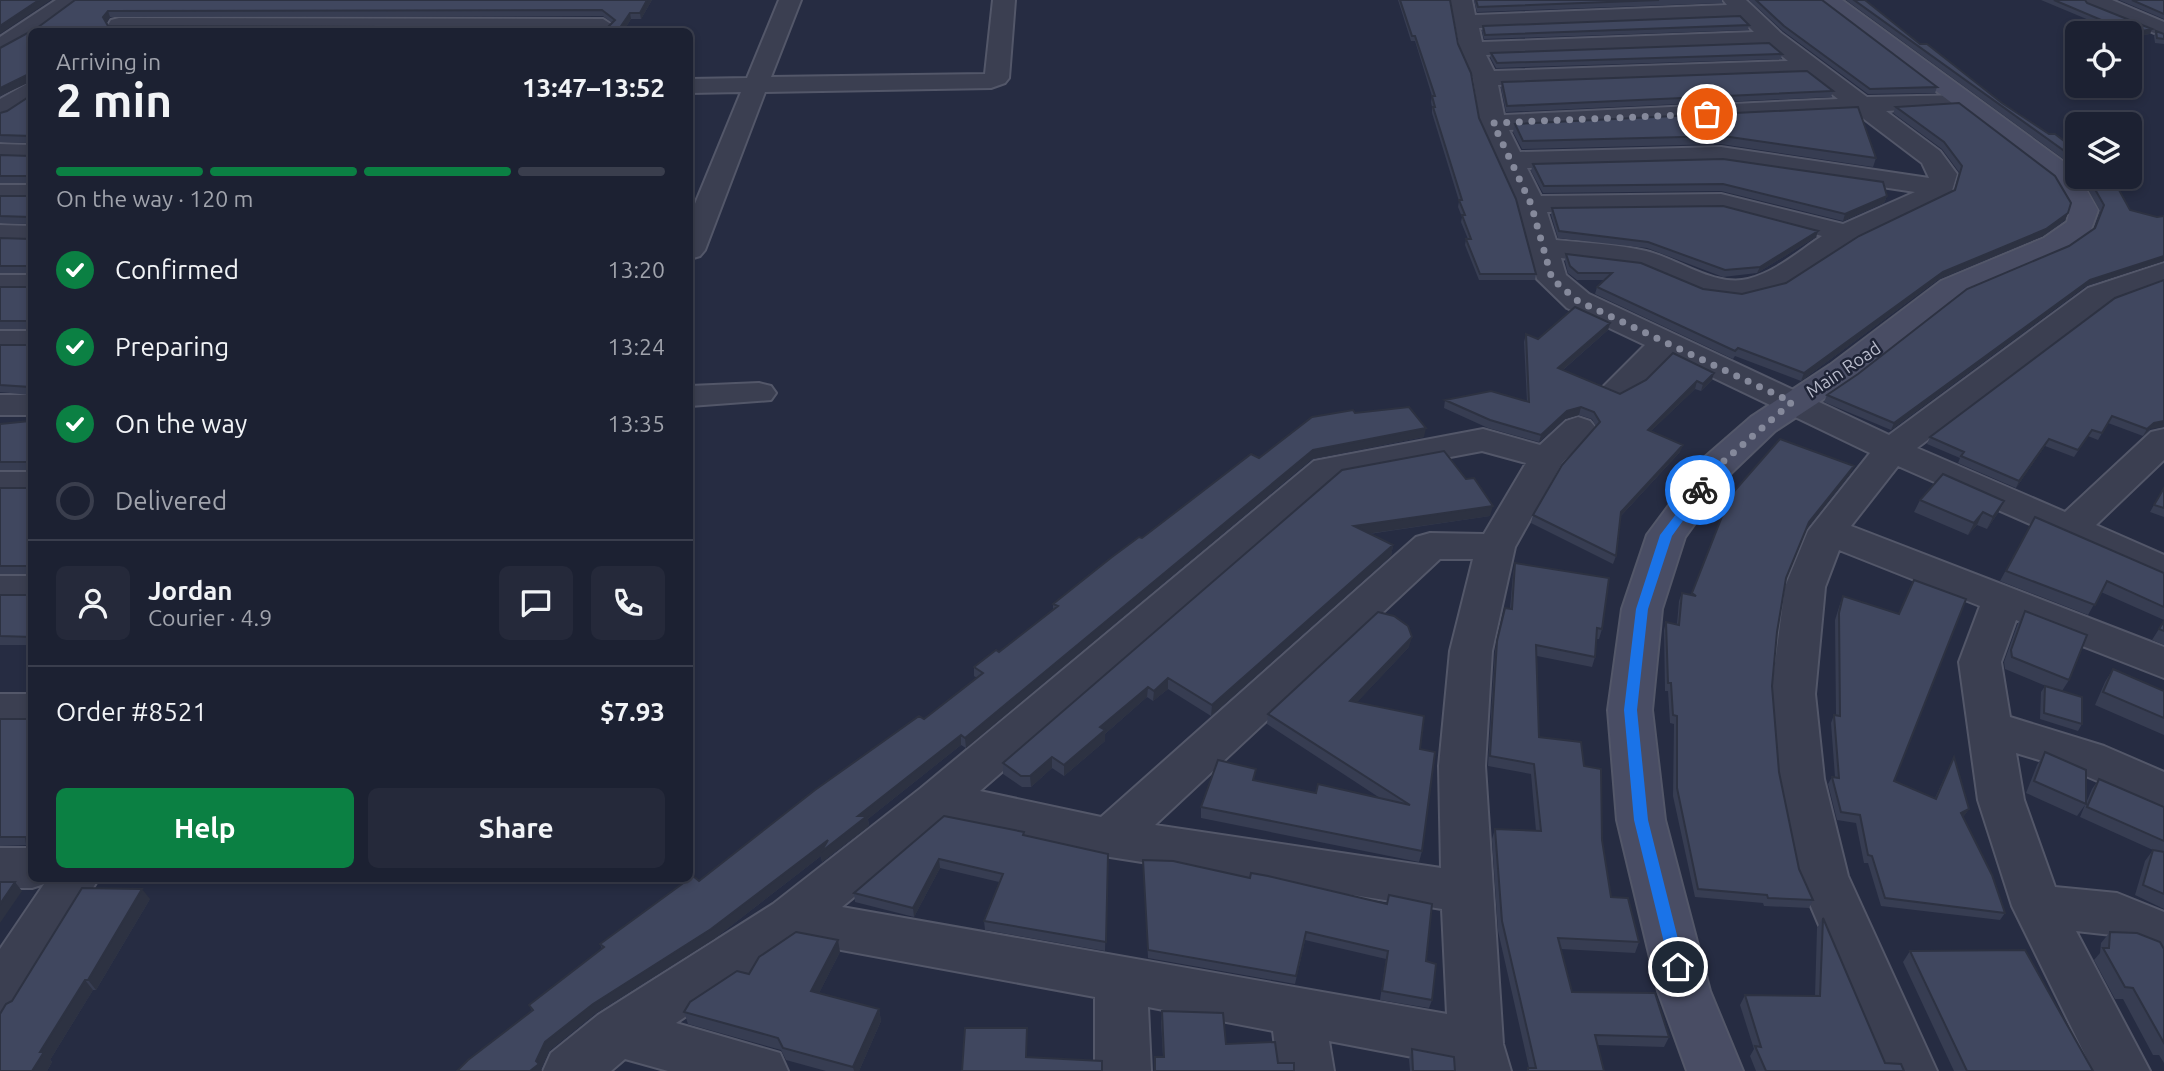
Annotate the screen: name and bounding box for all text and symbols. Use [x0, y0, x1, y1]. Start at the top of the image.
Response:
map controls [2065, 21, 2142, 189]
button: locate [2065, 21, 2142, 98]
text: Arriving in [56, 49, 161, 74]
text: 13:47–13:52 [522, 73, 665, 102]
text: 2 min [56, 74, 172, 126]
pin [1677, 84, 1737, 144]
icon: bag [1688, 95, 1726, 133]
button: layers [2065, 112, 2142, 189]
text: On the way · 120 m [56, 186, 253, 211]
icon: check [56, 251, 94, 289]
text: Confirmed [115, 255, 239, 284]
text: 13:20 [607, 257, 665, 282]
icon: check [56, 328, 94, 366]
text: Preparing [115, 332, 229, 361]
text: 13:24 [607, 334, 665, 359]
street label: Main Road [1802, 337, 1884, 401]
icon: check [56, 405, 94, 443]
text: On the way [115, 409, 247, 438]
text: 13:35 [607, 411, 665, 436]
courier [1665, 455, 1735, 525]
icon: bike [1681, 471, 1719, 509]
text: Delivered [115, 486, 227, 515]
button: person [56, 566, 130, 640]
button: chat [499, 566, 573, 640]
button: phone [591, 566, 665, 640]
text: Jordan [148, 576, 233, 605]
text: Courier · 4.9 [148, 605, 272, 630]
text: Order #8521 [56, 697, 207, 726]
text: $7.93 [600, 697, 665, 726]
button: Help [56, 788, 354, 868]
button: Share [368, 788, 665, 868]
pin [1648, 937, 1708, 997]
icon: home [1659, 948, 1697, 986]

